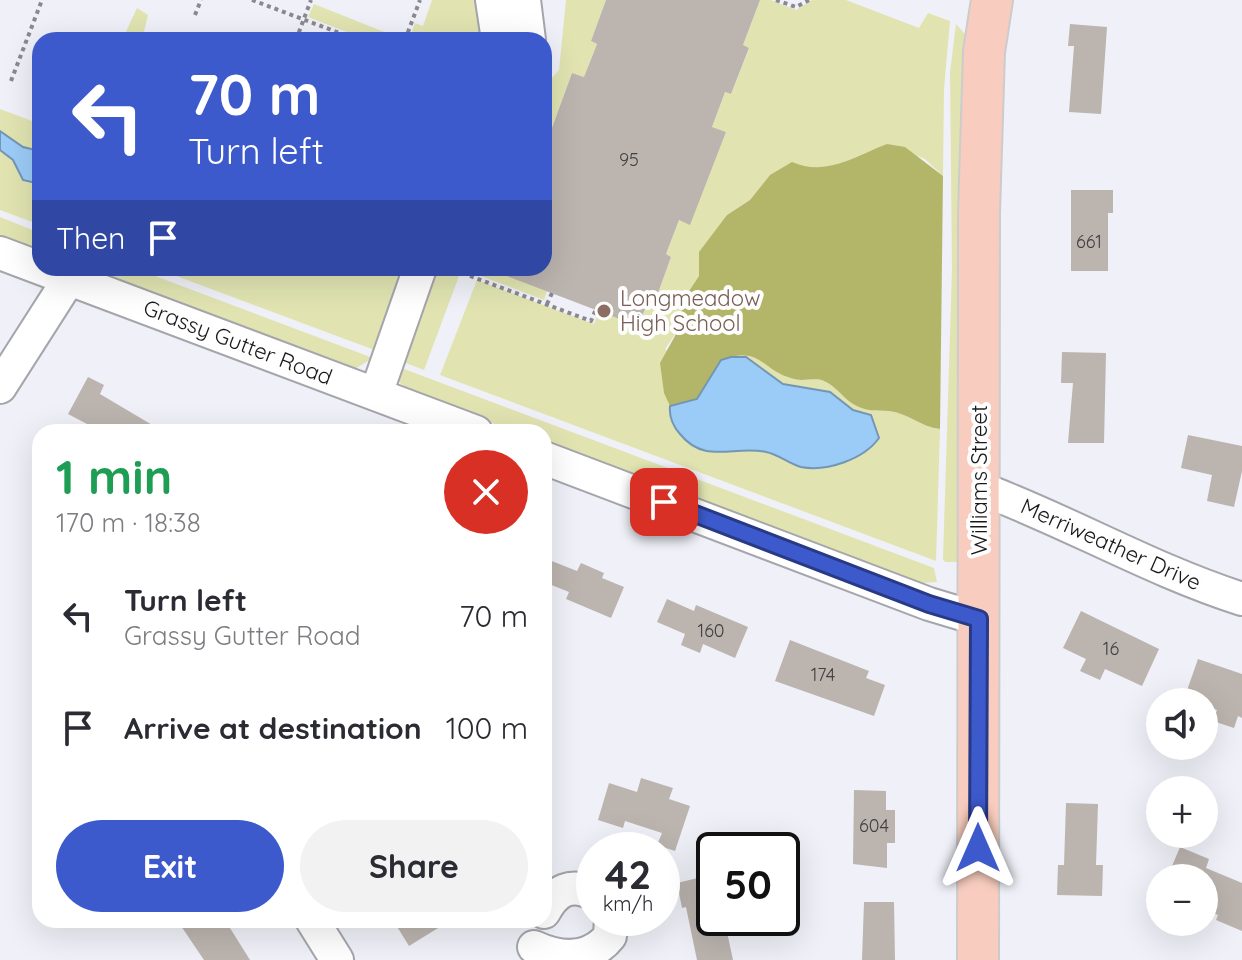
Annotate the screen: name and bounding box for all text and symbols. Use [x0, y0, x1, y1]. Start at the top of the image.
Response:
text: 70 m [188, 59, 320, 129]
icon: left [56, 64, 160, 168]
text: Turn left [188, 128, 324, 173]
house number: 95 [619, 148, 639, 171]
icon: arrive [141, 216, 185, 260]
text: Then [56, 219, 125, 257]
house number: 661 [1076, 230, 1102, 253]
place label: Longmeadow High School [620, 284, 761, 337]
street label: Grassy Gutter Road [140, 293, 336, 391]
marker: Longmeadow High School [595, 302, 613, 320]
street label: Williams Street [965, 405, 993, 555]
text: 1 min [56, 446, 172, 506]
button: close [444, 450, 528, 534]
pin [630, 468, 698, 536]
icon: arrive [642, 480, 686, 524]
street label: Merriweather Drive [1016, 492, 1206, 596]
text: 170 m · 18:38 [56, 506, 201, 539]
text: Turn left [124, 581, 247, 619]
icon: left [56, 594, 100, 638]
text: 70 m [459, 597, 528, 635]
text: Grassy Gutter Road [124, 619, 360, 652]
house number: 160 [697, 619, 725, 642]
house number: 16 [1103, 637, 1119, 660]
house number: 174 [811, 663, 835, 686]
map controls [1146, 688, 1218, 936]
button: sound [1146, 688, 1218, 760]
icon: arrive [56, 706, 100, 750]
text: Arrive at destination [124, 709, 422, 747]
text: 100 m [446, 709, 528, 747]
button: + [1146, 776, 1218, 848]
position arrow [936, 806, 1020, 890]
house number: 604 [859, 814, 889, 837]
button: Exit [56, 820, 284, 912]
button: Share [300, 820, 528, 912]
speed limit sign: 50 [696, 832, 800, 936]
text: 42 [605, 849, 651, 899]
button: − [1146, 864, 1218, 936]
text: km/h [603, 891, 653, 916]

